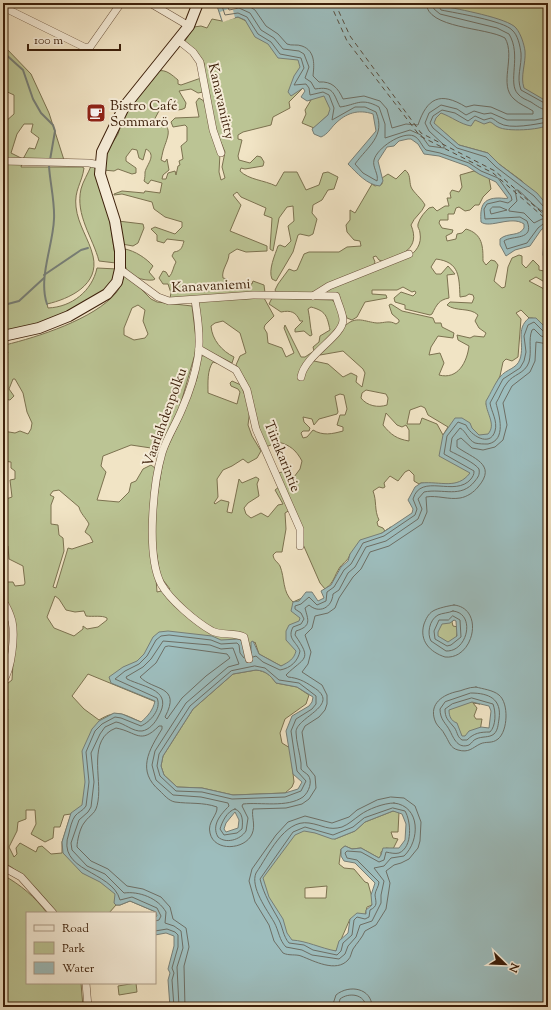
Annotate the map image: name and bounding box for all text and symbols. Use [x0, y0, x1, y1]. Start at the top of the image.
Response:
scale bar [28, 26, 120, 52]
text: 100 m [34, 32, 63, 50]
street label: Kanavaniitty [202, 61, 239, 142]
place label: Bistro Café Sommarö [110, 97, 178, 133]
cafe icon: Bistro Café Sommarö [85, 102, 107, 124]
street label: Kanavaniemi [171, 275, 251, 299]
street label: Vaarlahdenpolku [139, 365, 193, 470]
street label: Tiirakarintie [258, 418, 305, 495]
legend [26, 912, 156, 984]
text: Road [62, 920, 89, 938]
text: Park [62, 940, 85, 958]
north arrow [485, 944, 525, 984]
text: N [504, 959, 523, 975]
text: Water [62, 960, 95, 978]

